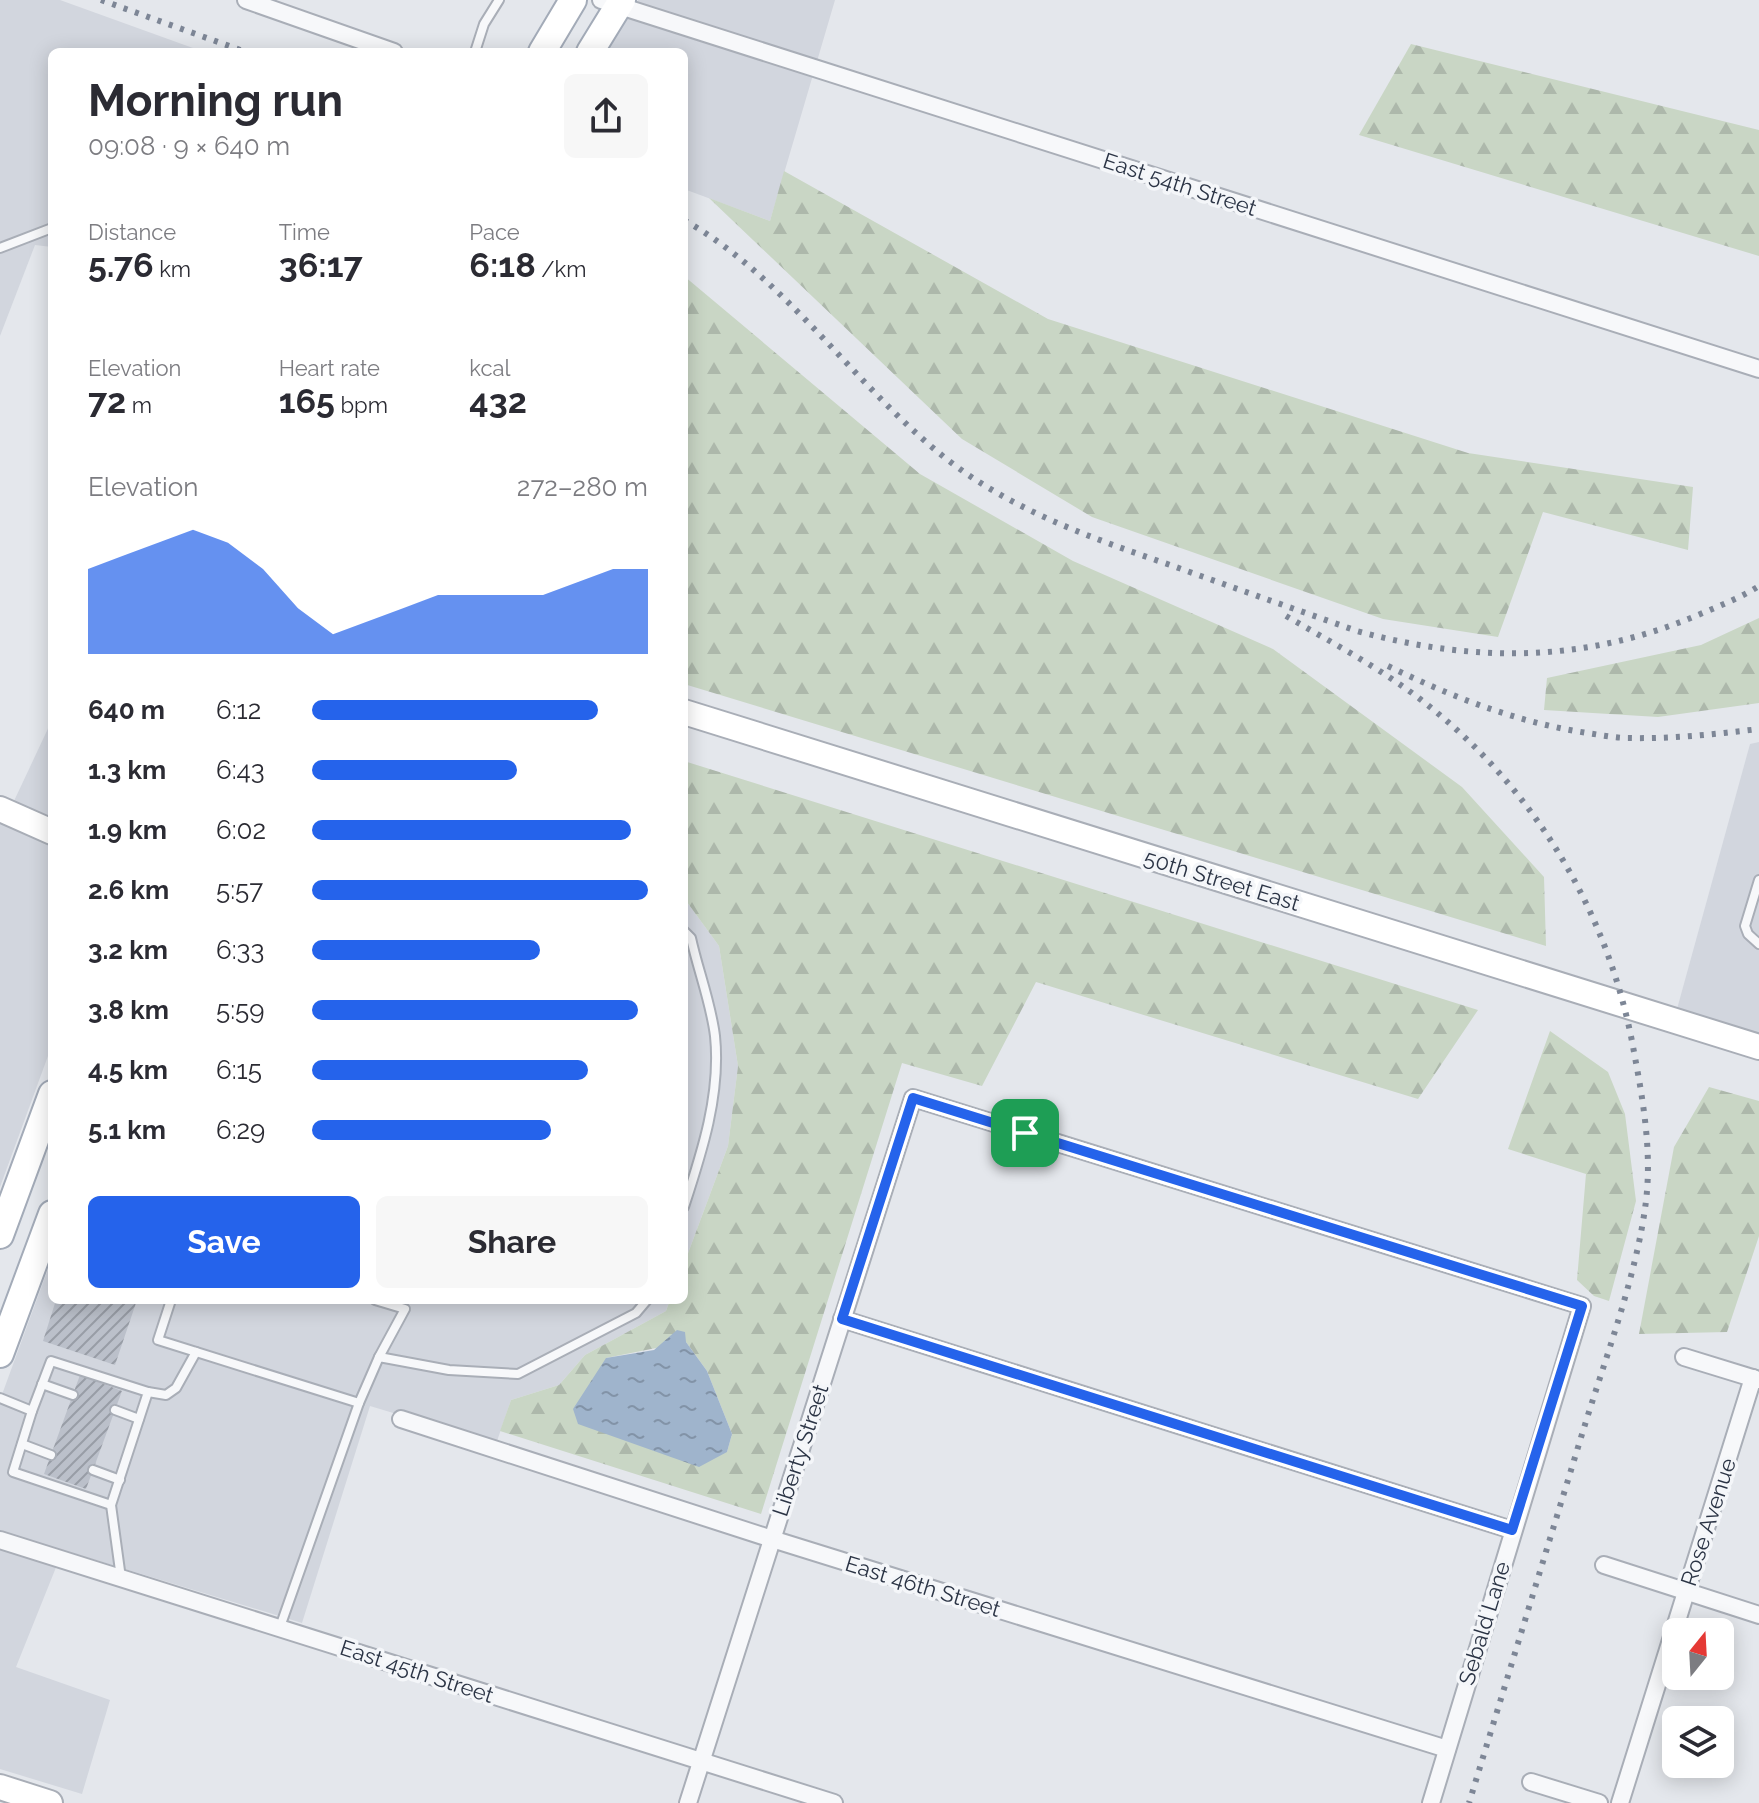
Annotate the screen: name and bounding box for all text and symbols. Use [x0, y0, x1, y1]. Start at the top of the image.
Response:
button: share [564, 74, 648, 158]
text: Morning run [88, 75, 343, 126]
text: 09:08 · 9 × 640 m [88, 131, 290, 161]
street label: East 54th Street [1100, 147, 1261, 221]
text: Distance [88, 219, 176, 245]
text: Time [279, 219, 330, 245]
text: Pace [469, 219, 520, 245]
text: 5.76 [88, 245, 154, 285]
text: 36:17 [279, 245, 363, 285]
text: 6:18 [469, 245, 536, 285]
text: km [154, 256, 191, 282]
text: /km [536, 256, 586, 282]
text: Elevation [88, 355, 181, 381]
text: Heart rate [279, 355, 380, 381]
text: kcal [469, 355, 510, 381]
text: 72 [88, 381, 126, 421]
text: 165 [279, 381, 335, 421]
text: 432 [469, 381, 527, 421]
text: m [126, 392, 152, 418]
text: bpm [335, 392, 388, 418]
text: Elevation [88, 472, 198, 502]
text: 272–280 m [517, 472, 648, 502]
text: 640 m [88, 695, 165, 725]
text: 6:12 [216, 695, 261, 725]
text: 1.3 km [88, 755, 166, 785]
text: 6:43 [216, 755, 265, 785]
text: 1.9 km [88, 815, 167, 845]
text: 6:02 [216, 815, 266, 845]
street label: 50th Street East [1141, 844, 1303, 916]
text: 2.6 km [88, 875, 169, 905]
text: 5:57 [216, 875, 263, 905]
text: 3.2 km [88, 935, 168, 965]
text: 6:33 [216, 935, 264, 965]
text: 3.8 km [88, 995, 169, 1025]
text: 5:59 [216, 995, 264, 1025]
text: 4.5 km [88, 1055, 168, 1085]
text: 6:15 [216, 1055, 262, 1085]
pin [991, 1099, 1059, 1167]
icon: arrive [1003, 1111, 1047, 1155]
text: 5.1 km [88, 1115, 166, 1145]
text: 6:29 [216, 1115, 265, 1145]
button: Save [88, 1196, 360, 1288]
button: Share [376, 1196, 648, 1288]
street label: Liberty Street [766, 1380, 834, 1519]
street label: Rose Avenue [1675, 1455, 1741, 1589]
street label: East 46th Street [842, 1550, 1004, 1622]
street label: Sebald Lane [1453, 1558, 1515, 1688]
north arrow [1662, 1618, 1734, 1690]
map controls [1662, 1618, 1734, 1778]
street label: East 45th Street [337, 1634, 498, 1708]
button: layers [1662, 1706, 1734, 1778]

